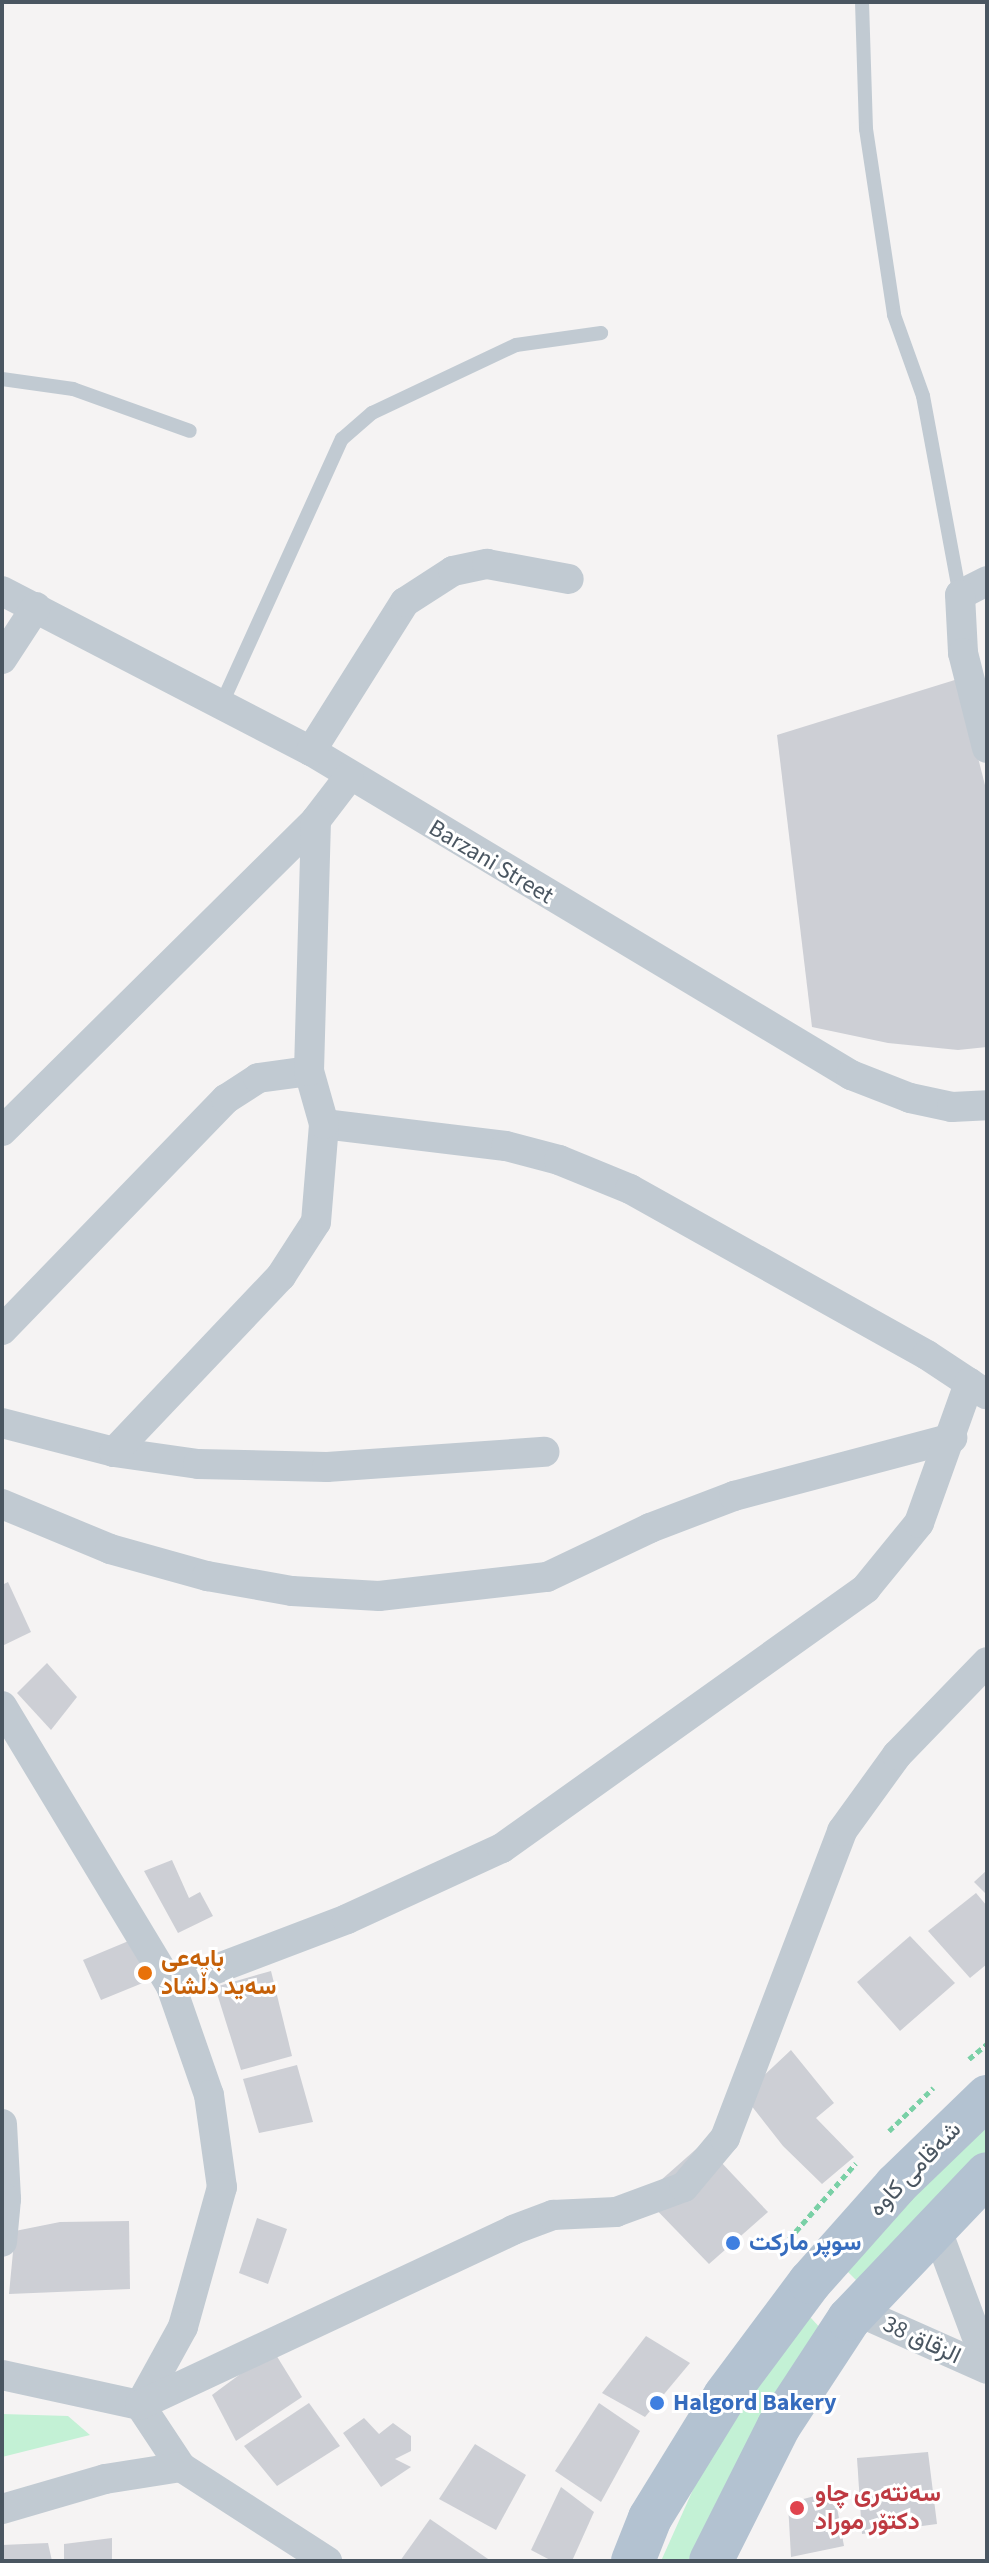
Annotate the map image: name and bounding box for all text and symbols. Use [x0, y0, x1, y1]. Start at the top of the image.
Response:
street label: Barzani Street [424, 814, 558, 910]
place label: بایەعی سەید دڵشاد [161, 1945, 276, 2001]
marker: بایەعی سەید دڵشاد [136, 1964, 154, 1982]
street label: شەقامی کاوە [863, 2115, 967, 2223]
place label: سوپر مارکت [749, 2229, 861, 2257]
marker: سوپر مارکت [724, 2234, 742, 2252]
street label: الزقاق 38 [878, 2309, 966, 2371]
place label: Halgord Bakery [673, 2389, 837, 2417]
marker: Halgord Bakery [648, 2394, 666, 2412]
place label: سەنتەری چاو دکتۆر موراد [815, 2480, 941, 2536]
marker: سەنتەری چاو دکتۆر موراد [786, 2497, 808, 2519]

